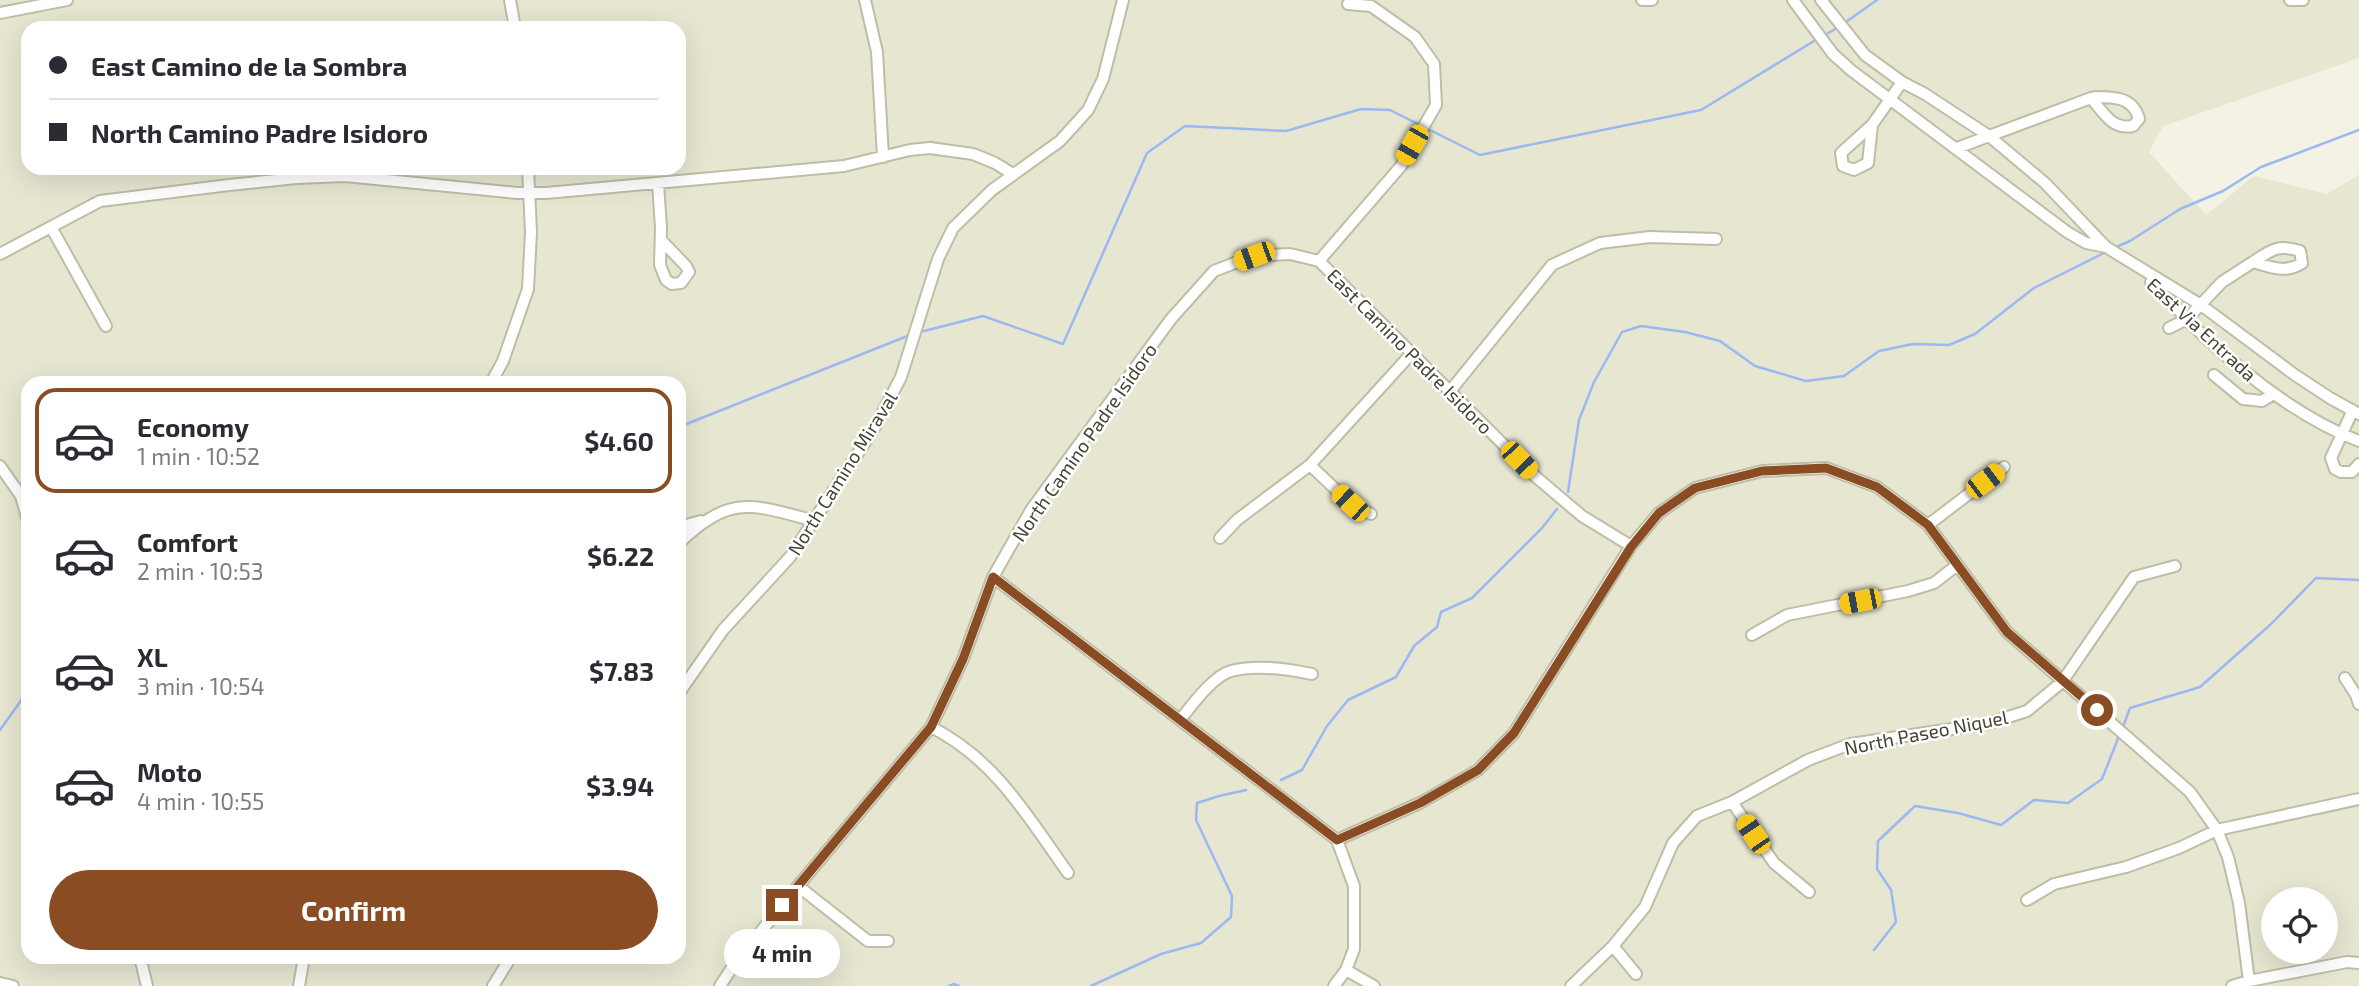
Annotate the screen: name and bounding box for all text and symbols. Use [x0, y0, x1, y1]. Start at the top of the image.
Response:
text: East Camino de la Sombra [91, 50, 407, 81]
text: North Camino Padre Isidoro [91, 117, 428, 148]
car [1393, 122, 1432, 168]
car [1231, 239, 1278, 273]
street label: East Camino Padre Isidoro [1323, 264, 1497, 438]
street label: East Via Entrada [2143, 273, 2261, 385]
street label: North Camino Padre Isidoro [1007, 339, 1161, 545]
street label: North Camino Miraval [782, 387, 902, 559]
icon: car [53, 409, 116, 472]
text: Economy [137, 411, 249, 442]
text: $4.60 [584, 425, 654, 456]
car [1497, 438, 1542, 482]
text: 1 min · 10:52 [137, 442, 260, 470]
car [1962, 460, 2009, 502]
car [1328, 481, 1373, 525]
icon: car [53, 524, 116, 587]
text: Comfort [137, 526, 238, 557]
text: $6.22 [587, 540, 654, 571]
text: 2 min · 10:53 [137, 557, 264, 585]
car [1838, 587, 1883, 615]
icon: car [53, 639, 116, 702]
text: XL [137, 641, 168, 672]
text: $7.83 [589, 655, 654, 686]
text: 3 min · 10:54 [137, 672, 265, 700]
route start [2081, 694, 2113, 726]
street label: North Paseo Niquel [1842, 705, 2010, 759]
icon: car [53, 754, 116, 817]
text: Moto [137, 756, 202, 787]
text: $3.94 [586, 770, 654, 801]
text: 4 min · 10:55 [137, 787, 264, 815]
car [1733, 811, 1774, 857]
button: Confirm [49, 870, 658, 950]
map controls [2261, 887, 2338, 964]
button: locate [2261, 887, 2338, 964]
route end [766, 889, 798, 921]
callout: 4 min [724, 930, 840, 978]
text: 4 min [752, 939, 812, 967]

